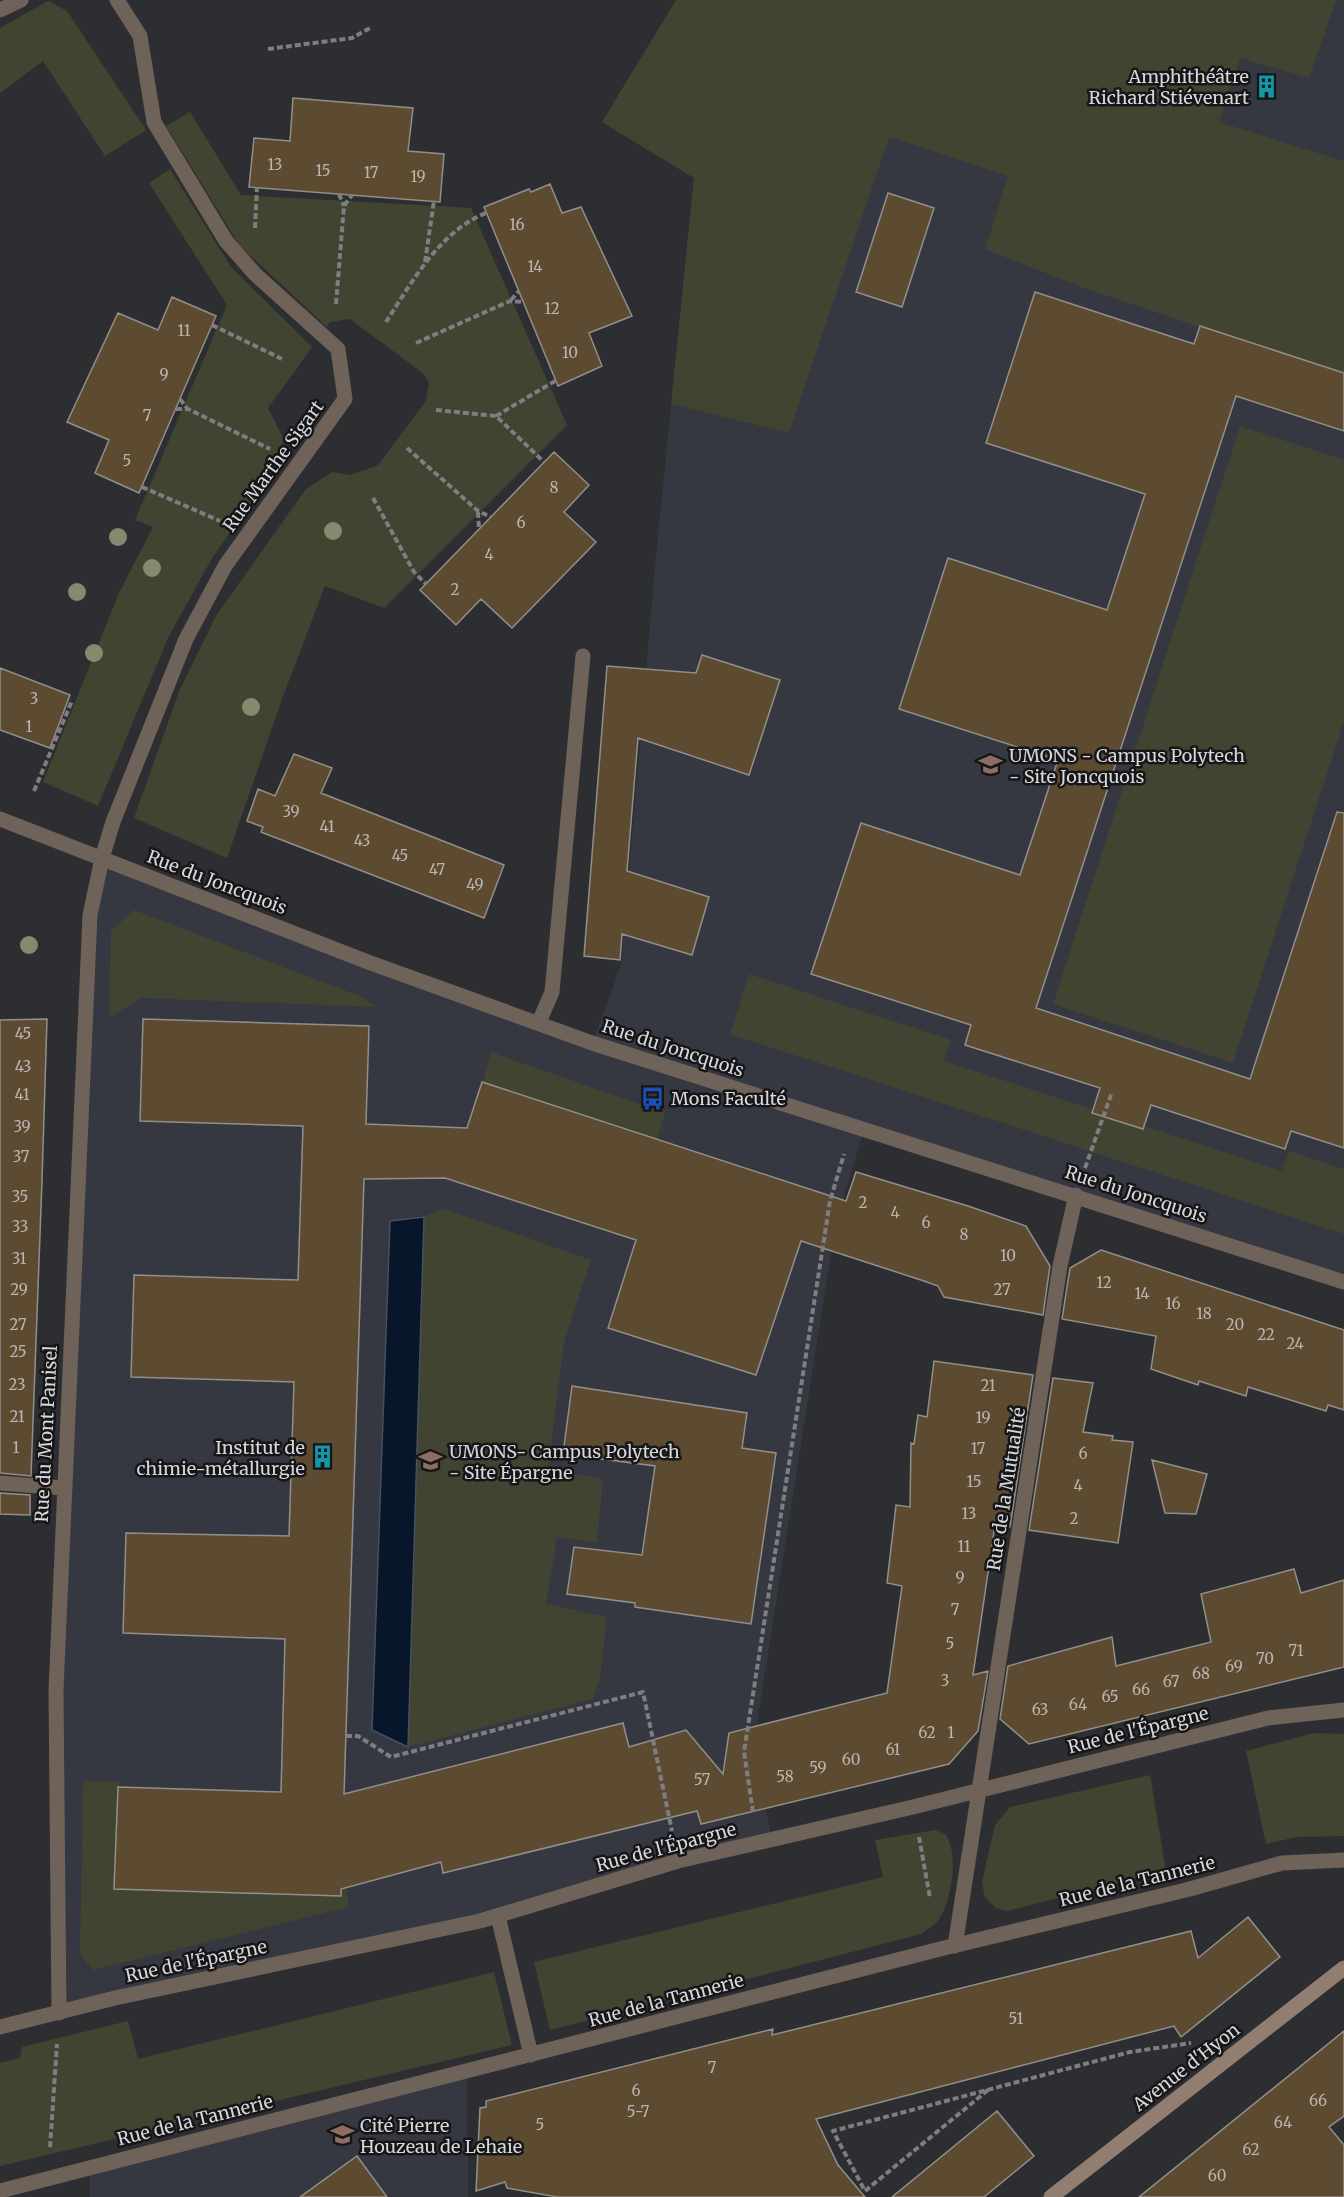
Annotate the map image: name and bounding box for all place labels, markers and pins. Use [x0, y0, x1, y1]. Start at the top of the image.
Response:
place label: Amphithéâtre Richard Stiévenart [1088, 65, 1249, 109]
building icon: Amphithéâtre Richard Stiévenart [1254, 73, 1280, 99]
place label: UMONS - Campus Polytech - Site Joncquois [1009, 744, 1245, 788]
school or university icon: UMONS - Campus Polytech - Site Joncquois [978, 752, 1004, 778]
bus stop icon: Mons Faculté [640, 1085, 666, 1111]
place label: Mons Faculté [671, 1087, 786, 1110]
place label: Institut de chimie-métallurgie [137, 1436, 305, 1480]
place label: UMONS- Campus Polytech - Site Épargne [449, 1440, 680, 1484]
building icon: Institut de chimie-métallurgie [310, 1444, 336, 1470]
school or university icon: UMONS- Campus Polytech - Site Épargne [418, 1448, 444, 1474]
place label: Cité Pierre Houzeau de Lehaie [360, 2114, 522, 2158]
school or university icon: Cité Pierre Houzeau de Lehaie [329, 2122, 355, 2148]

